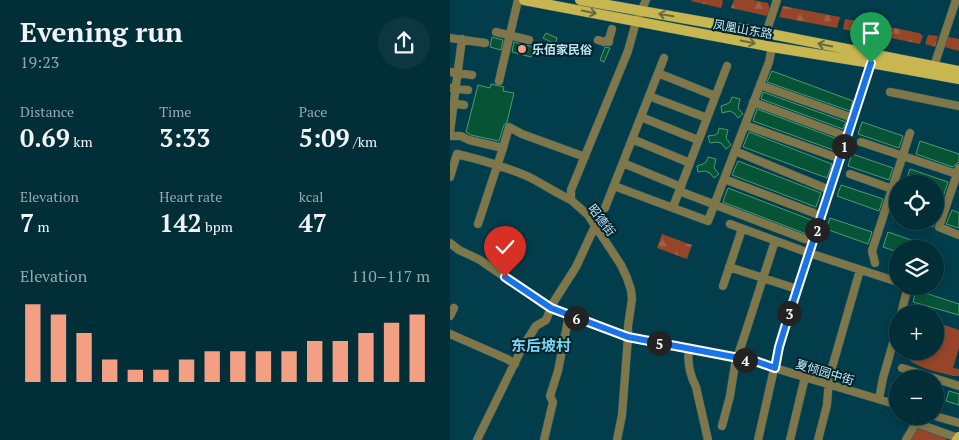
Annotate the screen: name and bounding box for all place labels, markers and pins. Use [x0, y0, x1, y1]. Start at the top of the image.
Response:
pin [850, 12, 892, 63]
place label: 乐佰家民俗 [532, 42, 592, 57]
marker: 乐佰家民俗 [516, 43, 528, 55]
pin: 1 [832, 134, 856, 158]
pin: 2 [804, 218, 830, 242]
pin [484, 226, 526, 277]
pin: 3 [776, 300, 802, 326]
pin: 6 [564, 306, 588, 330]
pin: 5 [646, 330, 672, 356]
pin: 4 [732, 348, 758, 372]

